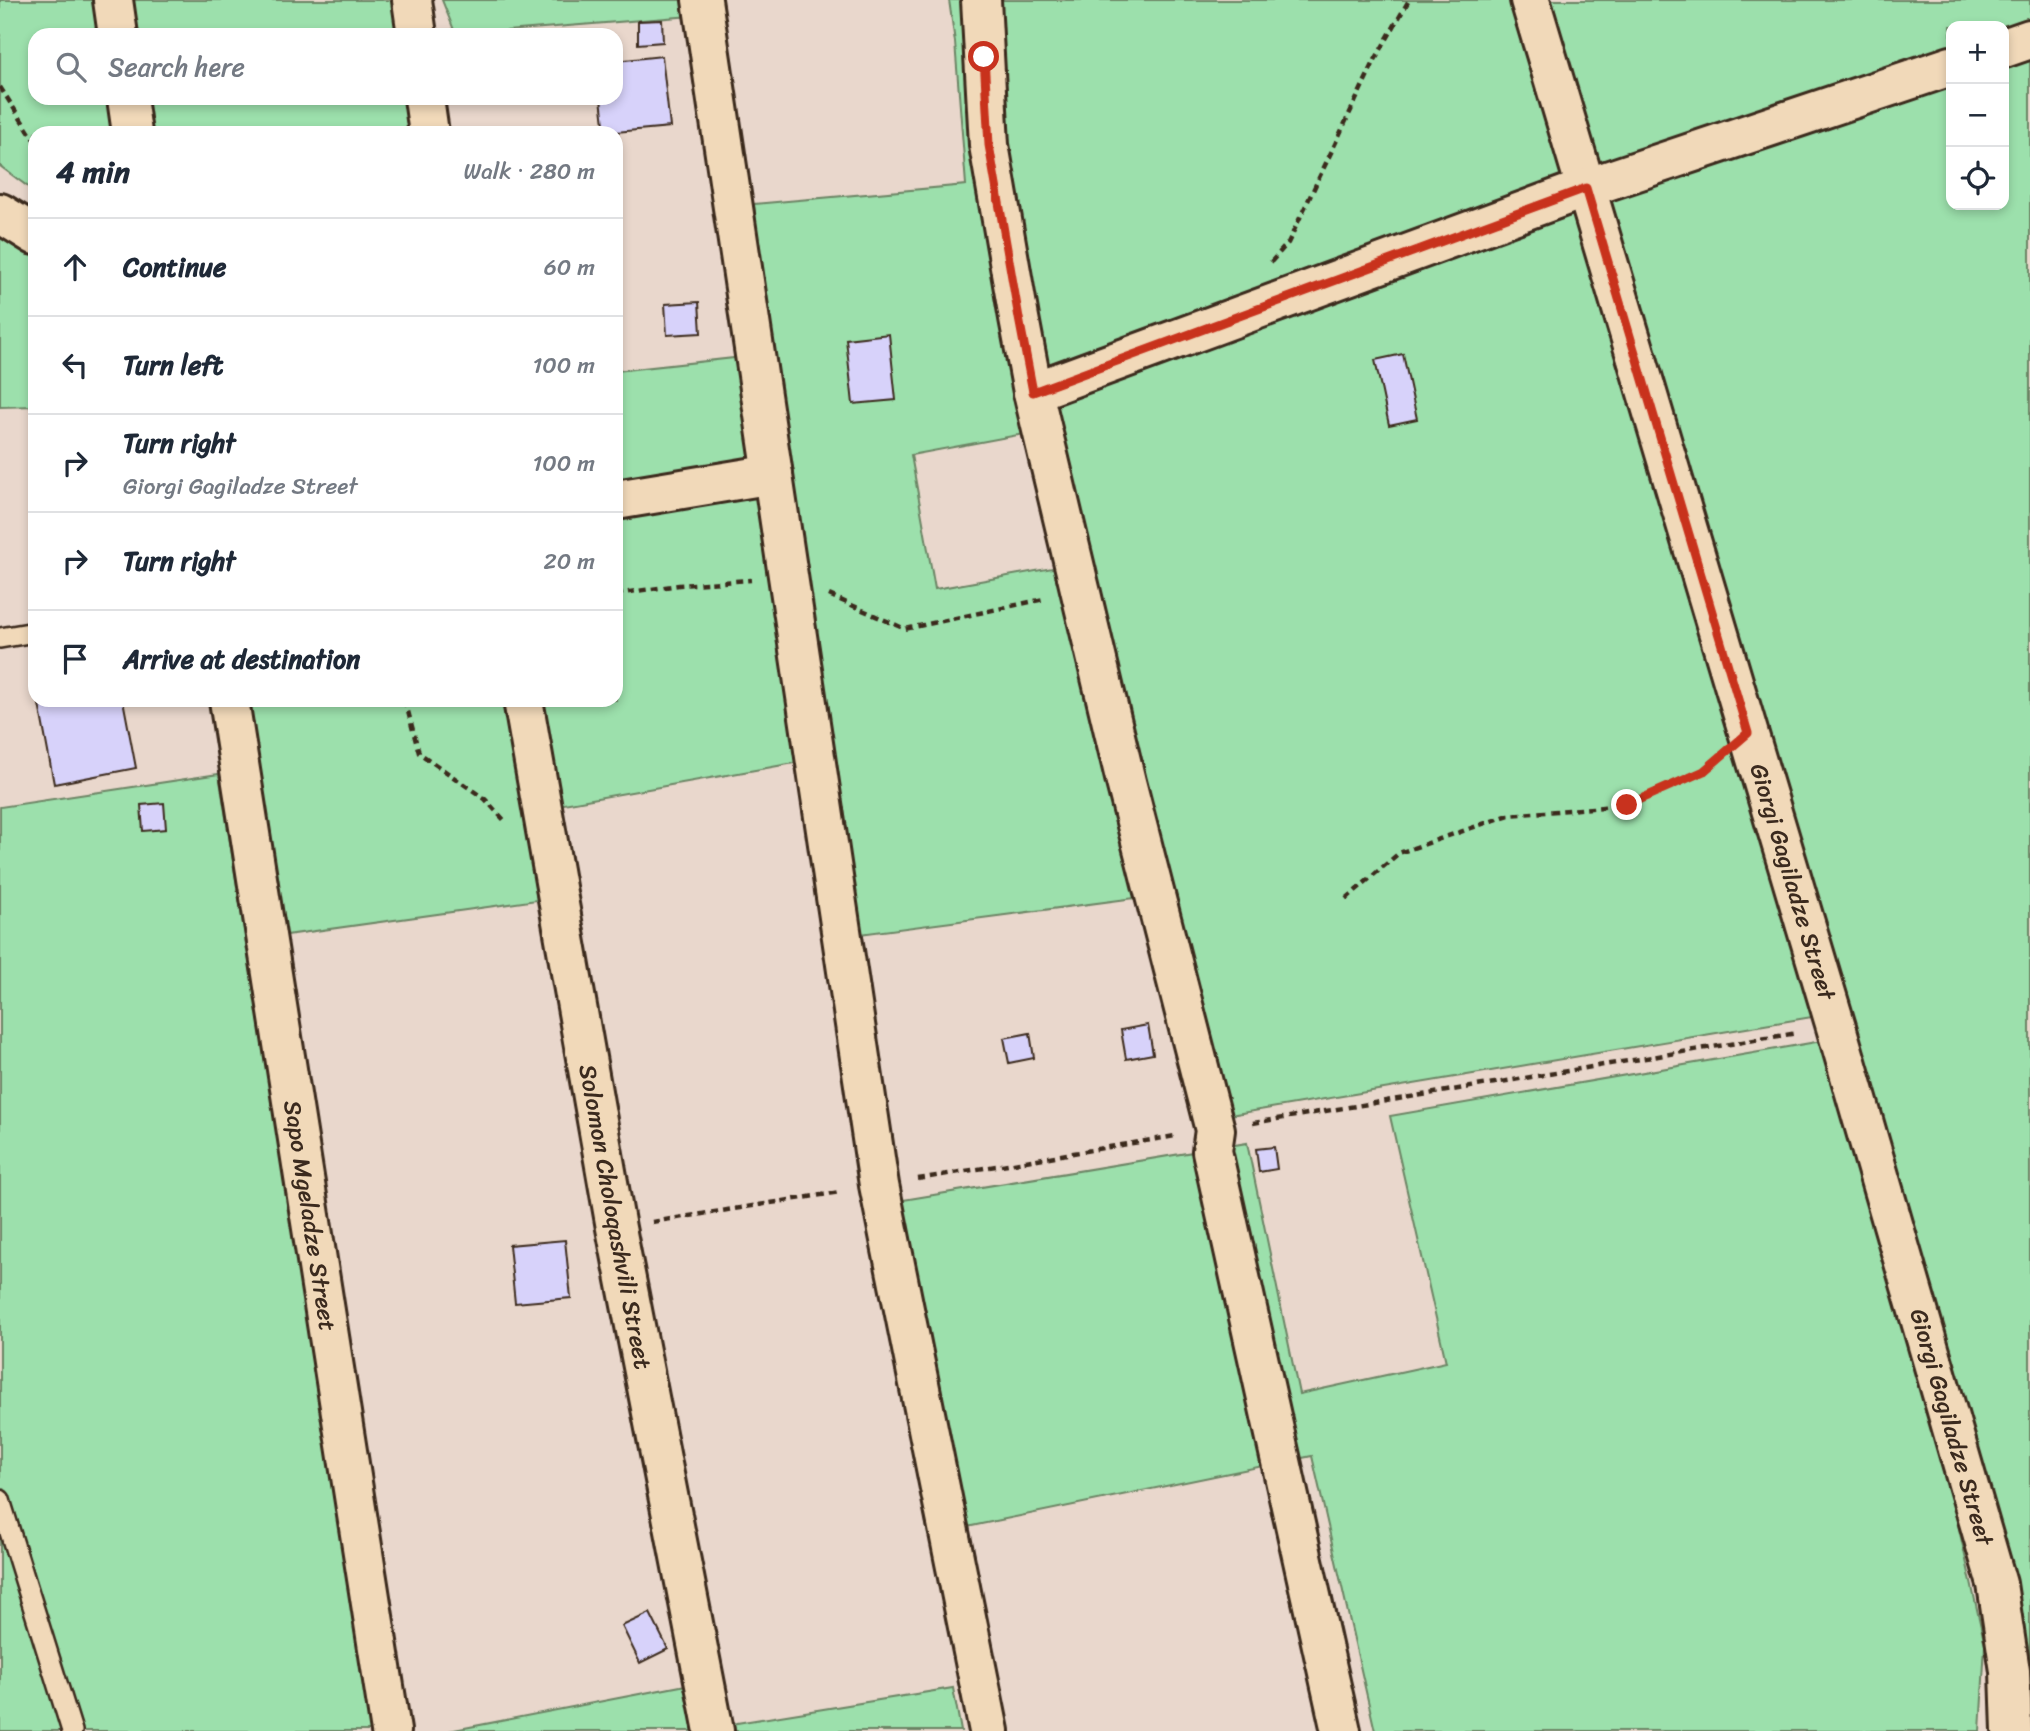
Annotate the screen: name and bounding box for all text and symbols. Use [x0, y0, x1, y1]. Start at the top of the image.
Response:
map controls [1946, 21, 2009, 210]
button: + [1946, 21, 2009, 84]
search box [28, 28, 623, 105]
route start [968, 41, 999, 72]
text: Search here [108, 44, 245, 90]
icon: search [52, 48, 90, 86]
button: − [1946, 84, 2009, 147]
text: 4 min [56, 145, 130, 199]
button: locate [1946, 147, 2009, 210]
text: Walk · 280 m [464, 151, 595, 192]
text: Continue [123, 244, 226, 290]
text: 60 m [544, 247, 595, 288]
icon: ahead [56, 248, 94, 286]
text: Turn left [123, 342, 223, 388]
text: 100 m [532, 345, 595, 386]
icon: left [56, 346, 94, 384]
text: Turn right [123, 420, 236, 466]
text: 100 m [532, 443, 595, 484]
icon: right [56, 444, 94, 482]
text: Giorgi Gagiladze Street [123, 466, 358, 507]
text: Turn right [123, 538, 236, 584]
text: 20 m [544, 541, 595, 582]
icon: right [56, 542, 94, 580]
text: Arrive at destination [123, 636, 360, 682]
icon: arrive [56, 640, 94, 678]
street label: Giorgi Gagiladze Street [1738, 758, 1848, 1006]
route end [1611, 789, 1642, 820]
street label: Solomon Choloqashvili Street [567, 1061, 664, 1373]
street label: Sapo Mgeladze Street [271, 1097, 349, 1334]
street label: Giorgi Gagiladze Street [1897, 1304, 2006, 1552]

